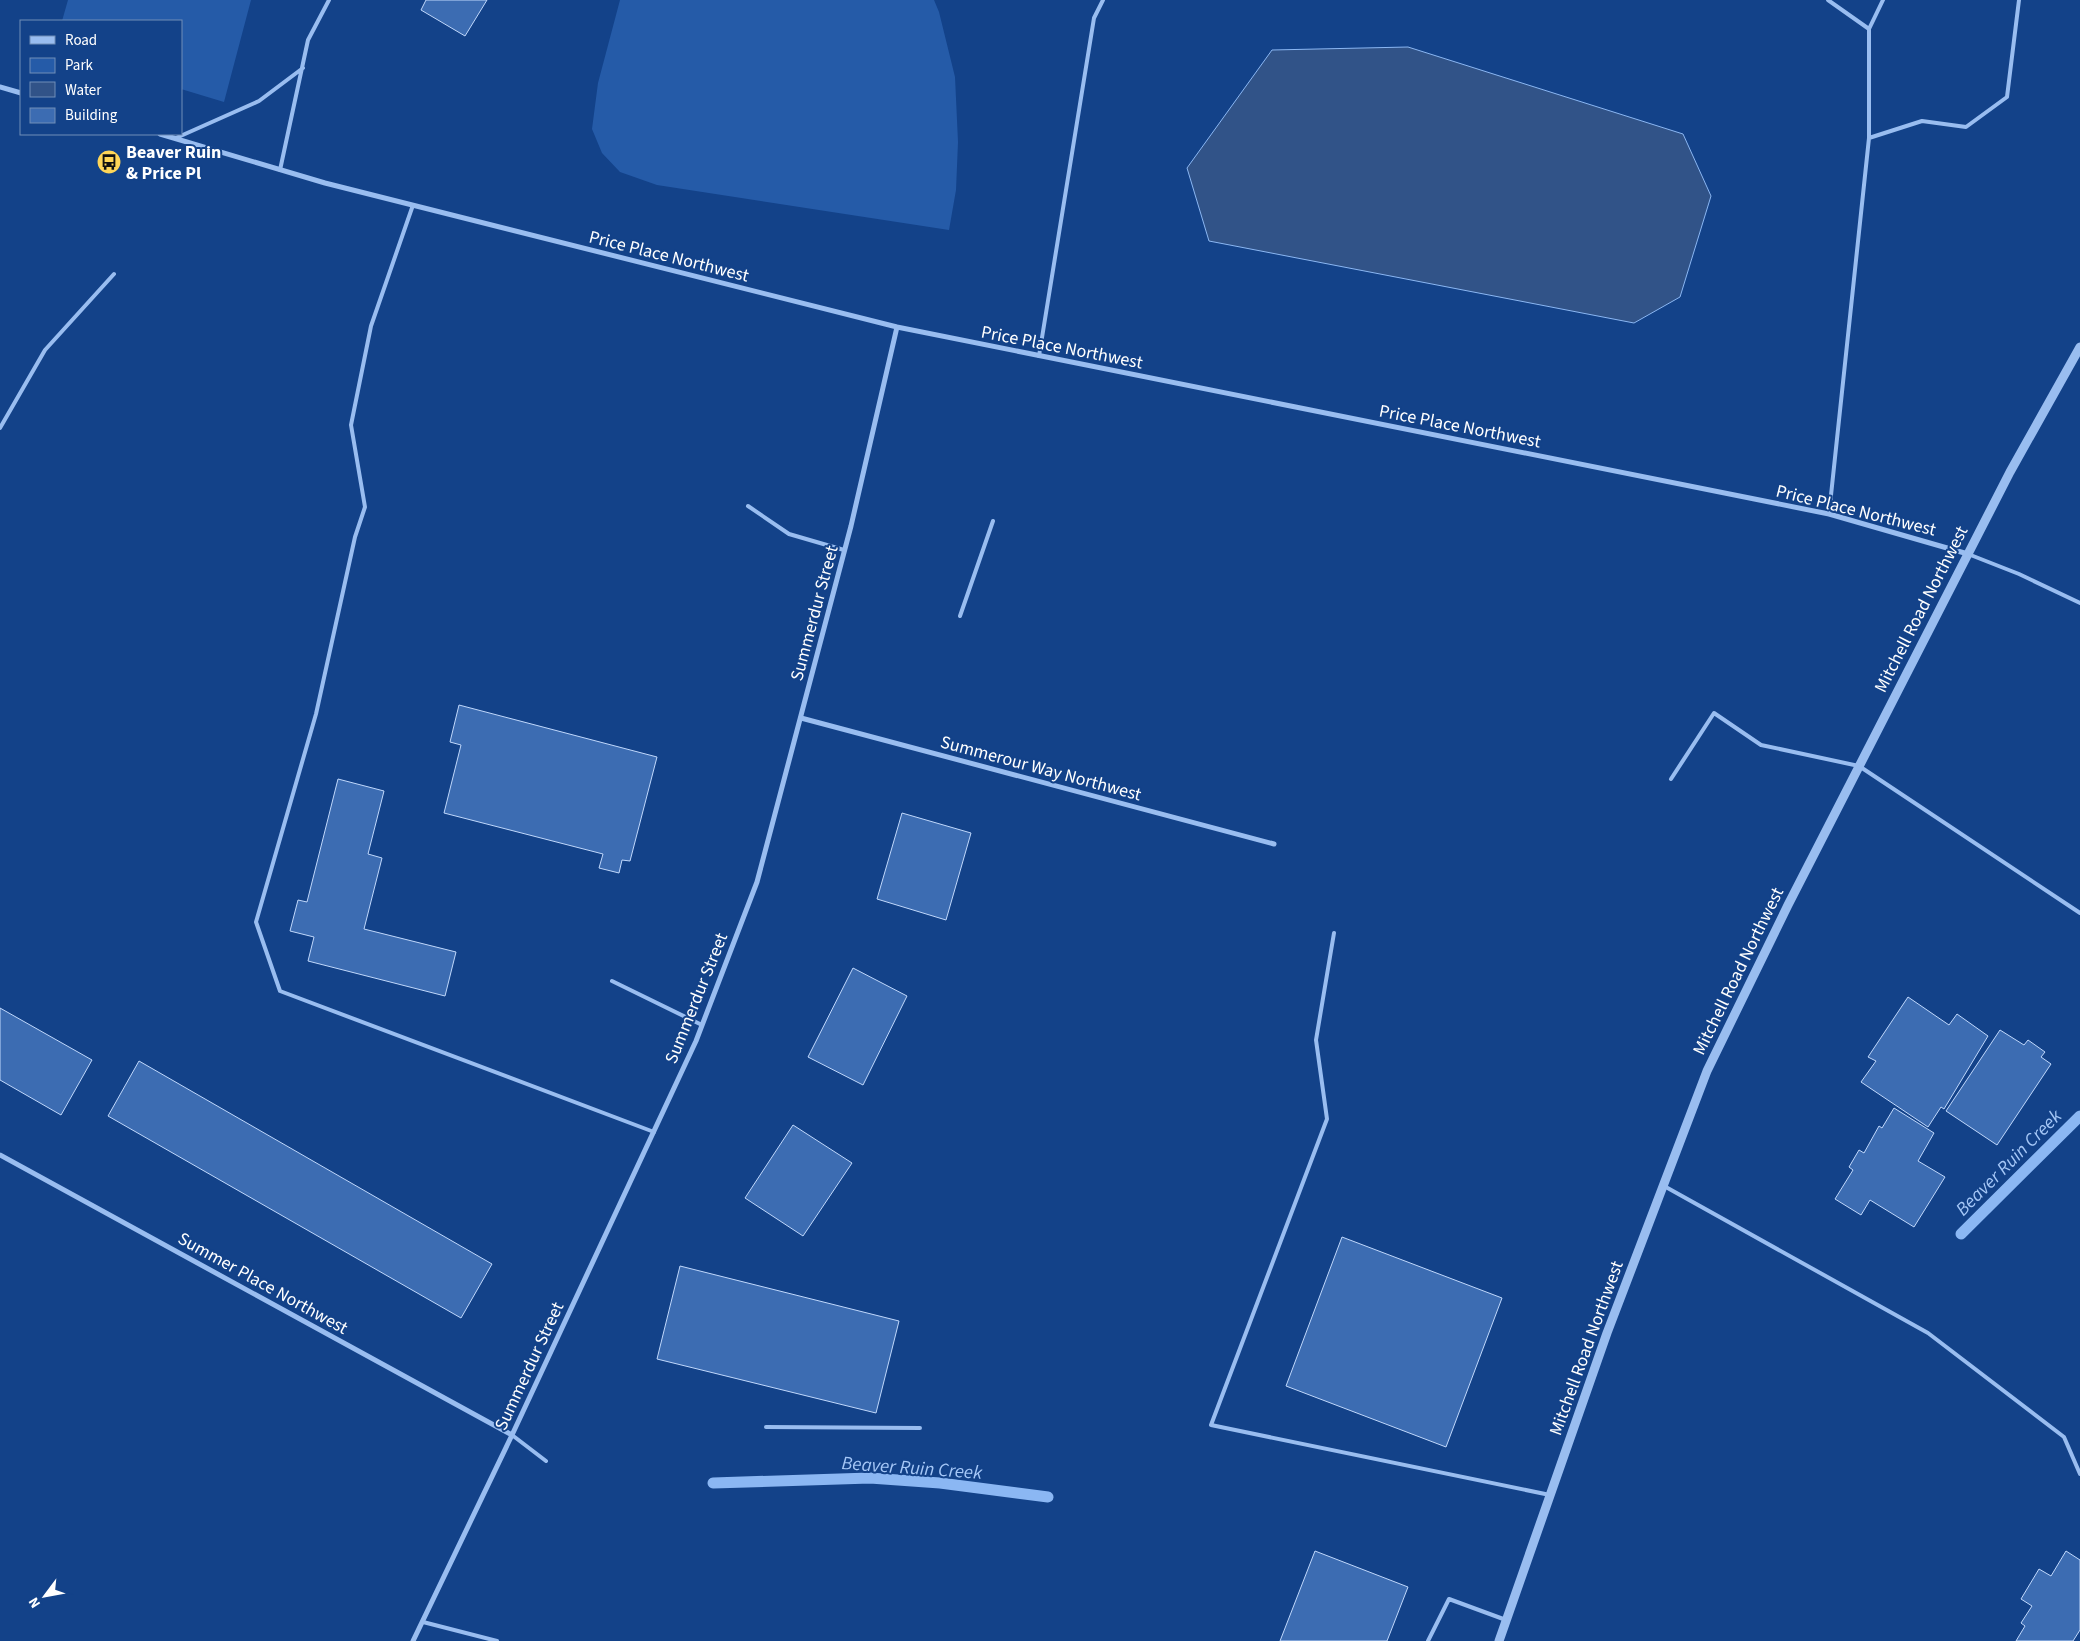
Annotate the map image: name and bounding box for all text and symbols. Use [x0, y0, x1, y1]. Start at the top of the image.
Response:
legend [20, 20, 182, 135]
text: Road [65, 30, 97, 51]
text: Park [65, 55, 94, 76]
text: Water [65, 80, 102, 101]
text: Building [65, 105, 118, 126]
place label: Beaver Ruin & Price Pl [126, 140, 221, 186]
bus stop icon: Beaver Ruin & Price Pl [96, 149, 122, 175]
street label: Price Place Northwest [586, 225, 751, 288]
street label: Price Place Northwest [979, 320, 1145, 375]
street label: Price Place Northwest [1377, 399, 1543, 454]
street label: Price Place Northwest [1773, 479, 1938, 542]
street label: Mitchell Road Northwest [1869, 522, 1974, 697]
street label: Summerdur Street [784, 543, 845, 683]
street label: Summerour Way Northwest [938, 730, 1144, 807]
street label: Mitchell Road Northwest [1687, 883, 1790, 1059]
street label: Summerdur Street [659, 929, 734, 1067]
water label: Beaver Ruin Creek [1950, 1103, 2069, 1222]
street label: Summer Place Northwest [173, 1226, 352, 1341]
street label: Mitchell Road Northwest [1543, 1257, 1630, 1439]
street label: Summerdur Street [489, 1298, 570, 1434]
water label: Beaver Ruin Creek [841, 1450, 984, 1487]
north arrow [20, 1571, 70, 1621]
text: N [24, 1593, 46, 1612]

